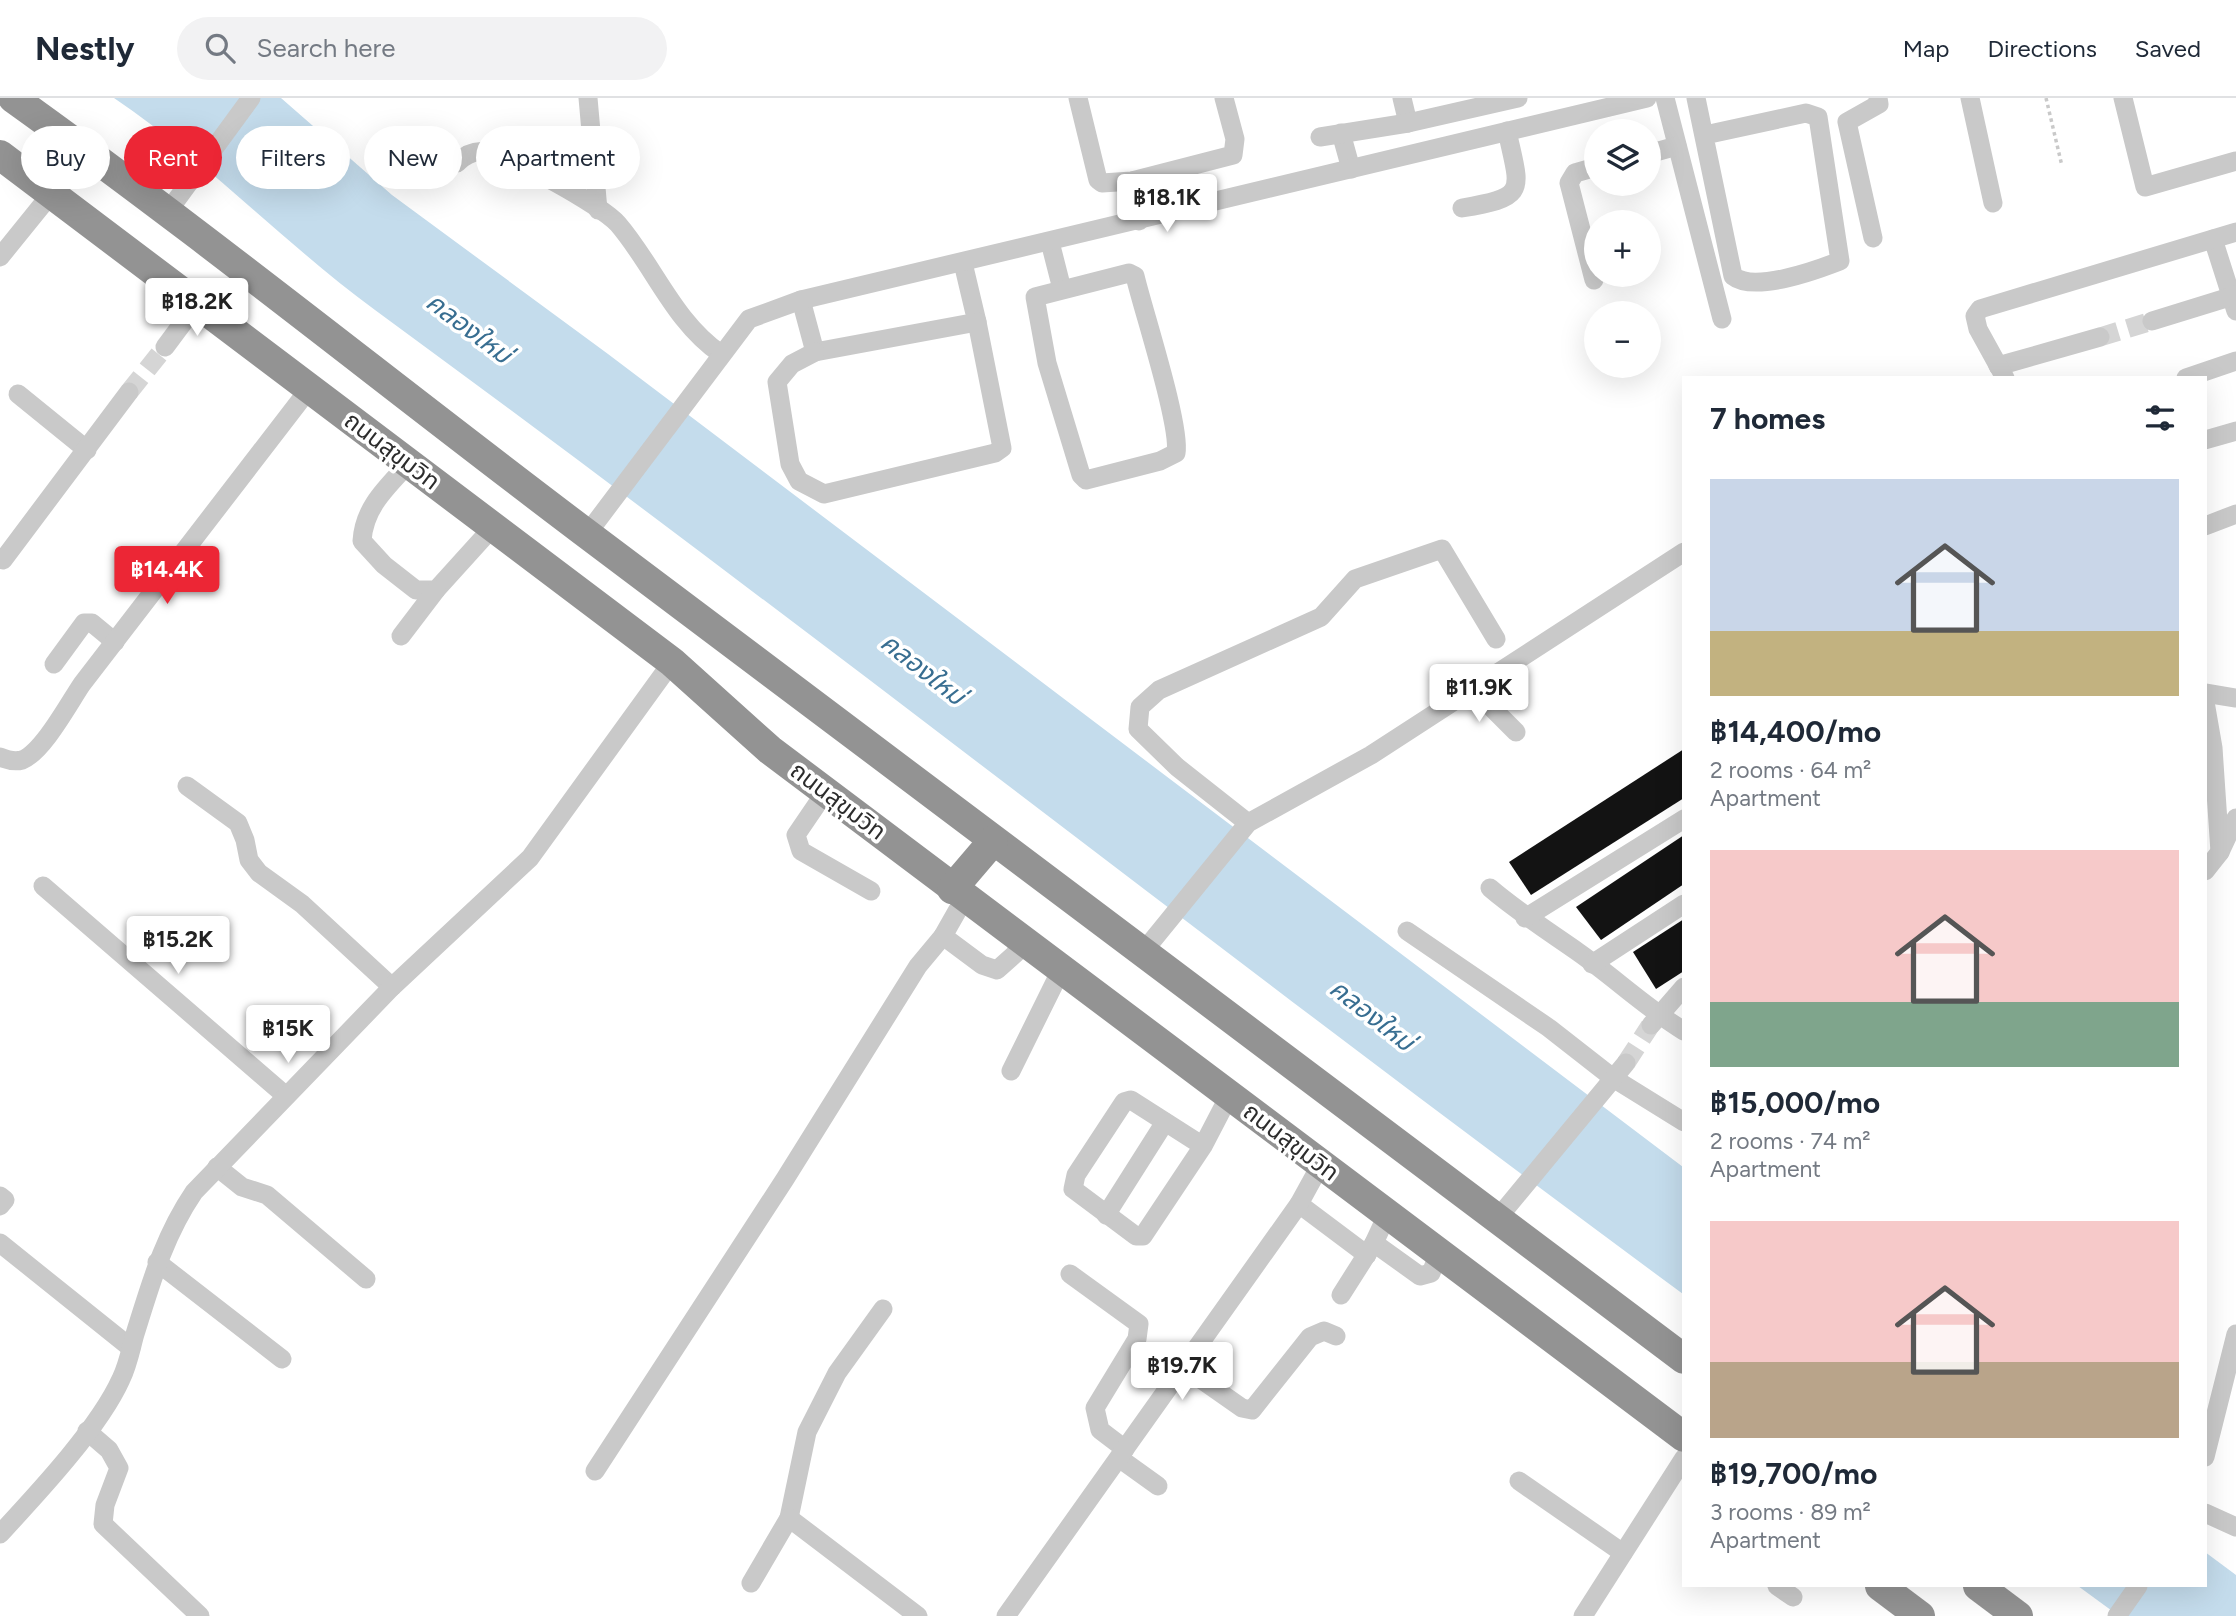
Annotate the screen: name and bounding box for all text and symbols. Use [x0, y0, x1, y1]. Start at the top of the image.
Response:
search box [177, 17, 667, 80]
text: Nestly [35, 29, 135, 68]
icon: search [201, 29, 239, 67]
text: Search here [257, 32, 395, 64]
text: Map [1903, 34, 1949, 63]
text: Directions [1987, 34, 2097, 63]
text: Saved [2135, 34, 2201, 63]
map controls [1584, 119, 1661, 378]
button: layers [1584, 119, 1661, 196]
chip: Buy [21, 126, 110, 189]
chip: Rent [124, 126, 222, 189]
chip: Filters [236, 126, 350, 189]
chip: New [364, 126, 462, 189]
chip: Apartment [476, 126, 640, 189]
pin: ฿18.1K [1110, 174, 1224, 234]
text: ฿18.1K [1133, 183, 1201, 211]
button: + [1584, 210, 1661, 287]
pin: ฿18.2K [140, 278, 254, 338]
water label: คลองใหม่ [420, 286, 521, 373]
text: ฿18.2K [161, 287, 233, 315]
button: − [1584, 301, 1661, 378]
icon: filters [2141, 399, 2179, 437]
text: 7 homes [1710, 400, 1825, 437]
street label: ถนนสุขุมวิท [338, 405, 446, 497]
icon: home [1882, 525, 2008, 651]
pin: ฿14.4K [110, 546, 224, 606]
text: ฿14.4K [130, 555, 204, 583]
water label: คลองใหม่ [874, 626, 975, 715]
pin: ฿11.9K [1422, 664, 1536, 724]
text: ฿11.9K [1445, 673, 1513, 701]
text: ฿14,400/mo [1710, 713, 1881, 750]
street label: ถนนสุขุมวิท [784, 755, 892, 847]
text: 2 rooms · 64 m² [1710, 756, 1871, 784]
text: Apartment [1710, 784, 1821, 812]
icon: home [1882, 896, 2008, 1022]
pin: ฿15.2K [121, 916, 235, 976]
text: ฿15.2K [143, 925, 213, 953]
water label: คลองใหม่ [1323, 972, 1424, 1061]
pin: ฿15K [247, 1006, 329, 1065]
text: ฿15K [262, 1014, 314, 1042]
text: ฿15,000/mo [1710, 1084, 1880, 1121]
street label: ถนนสุขุมวิท [1237, 1096, 1345, 1188]
text: 2 rooms · 74 m² [1710, 1127, 1871, 1155]
text: Apartment [1710, 1155, 1821, 1183]
icon: home [1882, 1267, 2008, 1393]
pin: ฿19.7K [1125, 1342, 1239, 1402]
text: ฿19.7K [1147, 1351, 1217, 1379]
text: ฿19,700/mo [1710, 1455, 1877, 1492]
text: 3 rooms · 89 m² [1710, 1498, 1871, 1526]
text: Apartment [1710, 1526, 1821, 1554]

